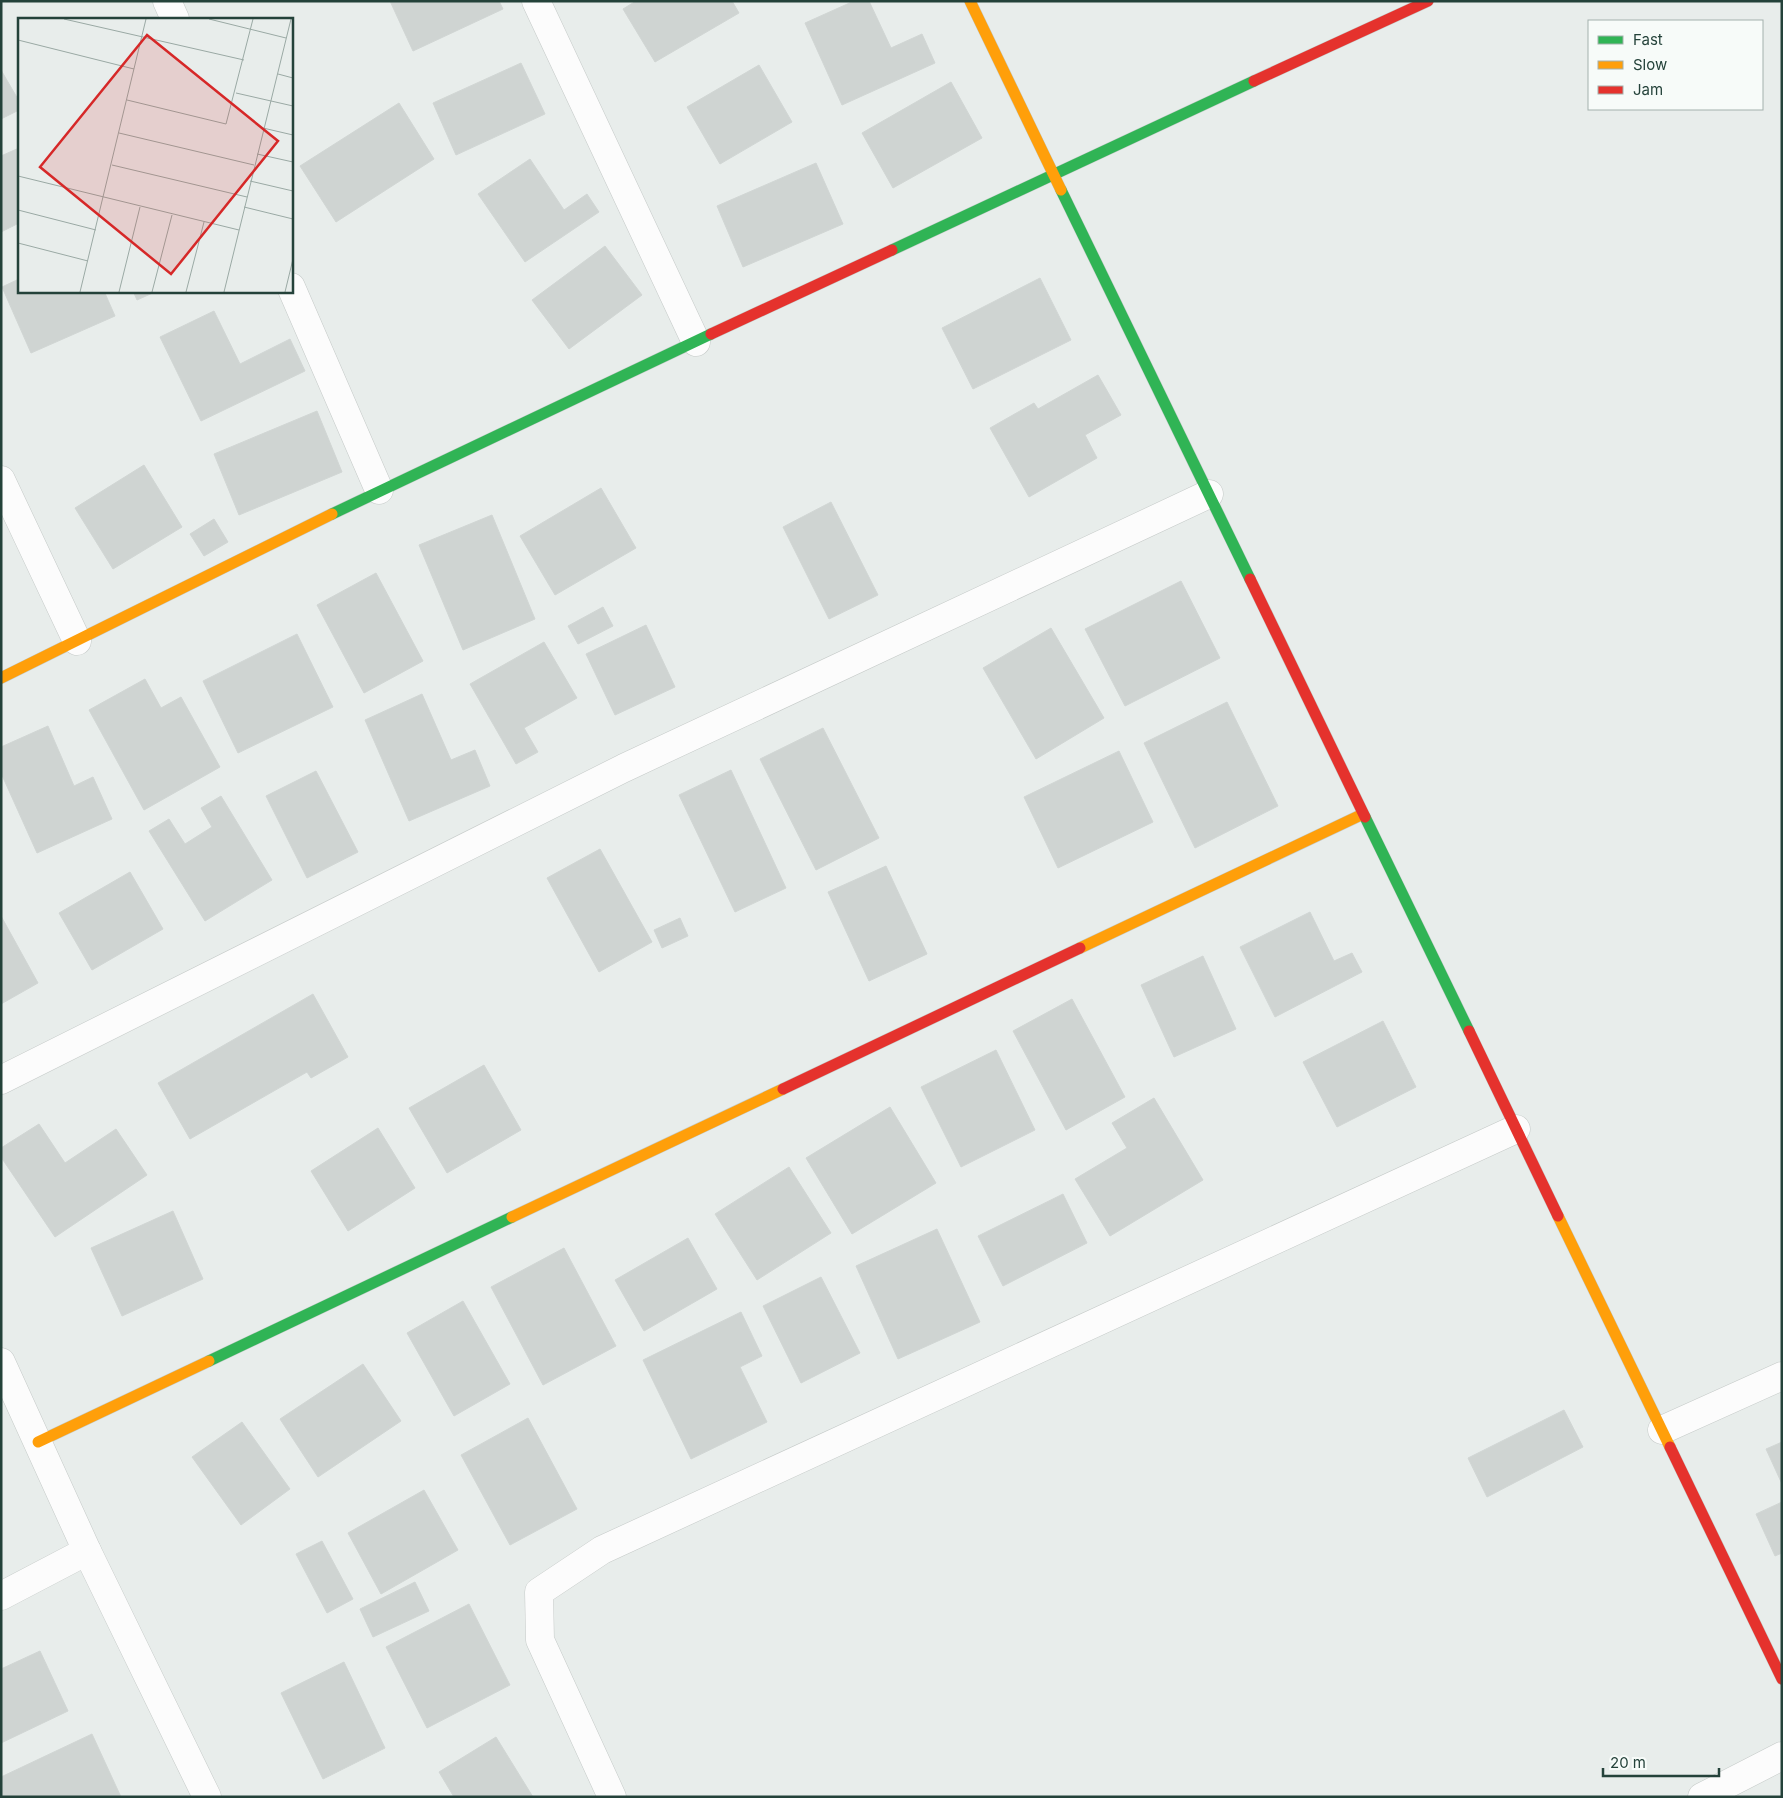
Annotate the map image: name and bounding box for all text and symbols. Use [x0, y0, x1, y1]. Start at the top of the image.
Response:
inset map [18, 18, 292, 292]
legend [1588, 20, 1763, 110]
text: Fast [1633, 30, 1663, 49]
text: Slow [1633, 55, 1667, 74]
text: Jam [1633, 80, 1663, 99]
scale bar [1603, 1746, 1719, 1778]
text: 20 m [1610, 1753, 1646, 1772]

